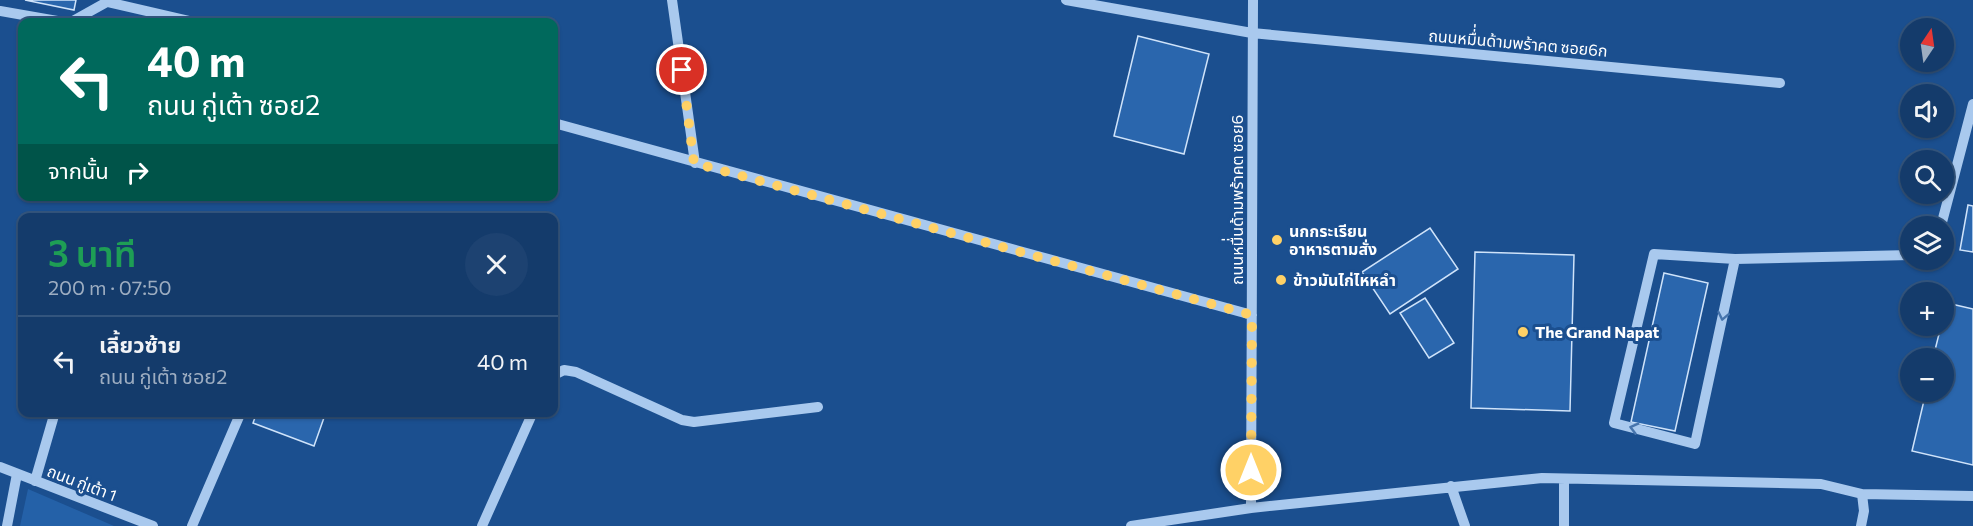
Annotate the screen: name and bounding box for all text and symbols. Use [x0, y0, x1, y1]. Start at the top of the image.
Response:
north arrow [1900, 18, 1954, 72]
map controls [1900, 18, 1954, 402]
street label: ถนนหมื่่นด้ามพร้าคต ซอย6ก [1428, 20, 1609, 60]
text: 40 m [147, 34, 245, 86]
icon: left [48, 42, 126, 120]
pin [656, 44, 707, 95]
icon: arrive [665, 53, 698, 86]
button: sound [1900, 84, 1954, 138]
text: ถนน กู่เต้า ซอย2 [147, 88, 320, 121]
street label: ถนนหมื่่นด้ามพร้าคต ซอย6 [1221, 115, 1246, 285]
button: search [1900, 150, 1954, 204]
icon: right [121, 156, 154, 189]
text: จากนั้น [48, 157, 109, 184]
button: layers [1900, 216, 1954, 270]
place label: นกกระเรียน อาหารตามสั่ง [1289, 221, 1377, 258]
text: 3 นาที [48, 230, 137, 274]
button: close [465, 233, 528, 296]
marker: นกกระเรียน อาหารตามสั่ง [1270, 233, 1284, 247]
place label: ข้าวมันไก่ไหหลำ [1293, 270, 1396, 289]
marker: ข้าวมันไก่ไหหลำ [1274, 273, 1288, 287]
text: 200 m · 07:50 [48, 275, 172, 299]
button: + [1900, 282, 1954, 336]
one-way arrow [1717, 311, 1730, 321]
place label: The Grand Napat [1535, 322, 1660, 341]
marker: The Grand Napat [1516, 325, 1530, 339]
text: เลี้ยวซ้าย [99, 331, 181, 358]
icon: left [48, 345, 81, 378]
text: 40 m [477, 348, 528, 375]
button: − [1900, 348, 1954, 402]
text: ถนน กู่เต้า ซอย2 [99, 364, 227, 388]
one-way arrow [1629, 423, 1639, 435]
position arrow [1219, 438, 1283, 502]
street label: ถนน กู่เต้า 1 [44, 461, 120, 505]

